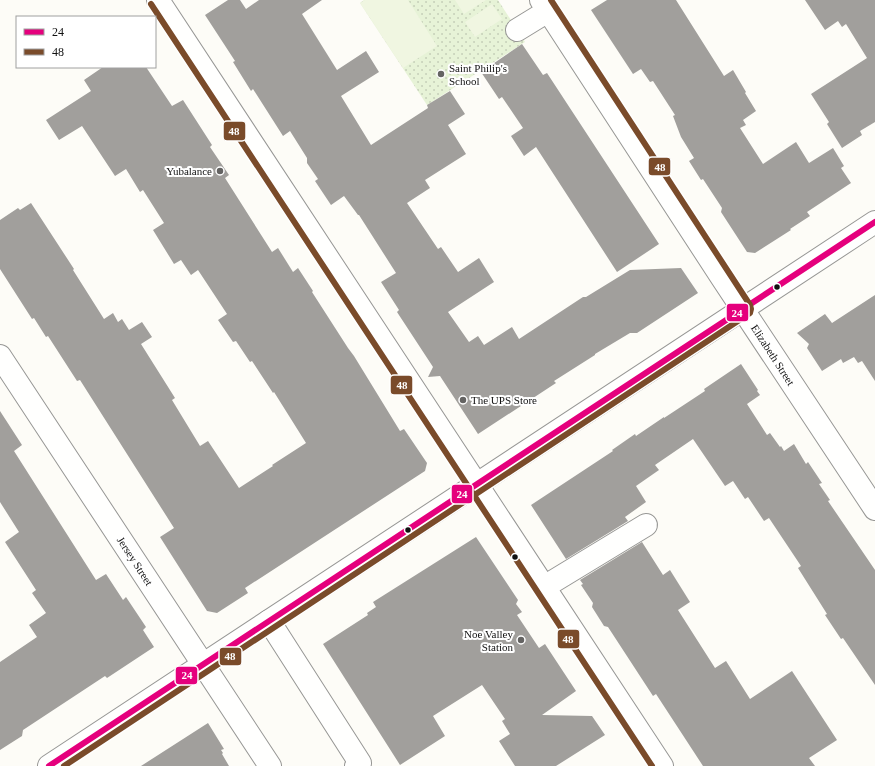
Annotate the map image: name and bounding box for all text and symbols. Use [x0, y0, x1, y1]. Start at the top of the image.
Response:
legend [16, 16, 156, 68]
text: 24 [52, 25, 64, 39]
text: 48 [52, 45, 64, 59]
place label: Saint Philip's School [449, 62, 507, 87]
marker: Saint Philip's School [436, 69, 446, 79]
line badge: 48 [223, 121, 246, 141]
text: 48 [229, 125, 240, 137]
line badge: 48 [648, 157, 671, 176]
text: 48 [655, 161, 666, 173]
place label: Yubalance [166, 165, 212, 177]
marker: Yubalance [215, 166, 225, 176]
unlabelled marker [772, 282, 782, 292]
line badge: 24 [726, 303, 749, 322]
text: 24 [732, 307, 743, 319]
street label: Elizabeth Street [749, 322, 797, 388]
line badge: 48 [390, 375, 413, 395]
text: 48 [397, 379, 408, 391]
place label: The UPS Store [471, 394, 537, 406]
marker: The UPS Store [458, 395, 468, 405]
line badge: 24 [451, 484, 473, 504]
text: 24 [457, 488, 468, 500]
unlabelled marker [403, 525, 413, 535]
street label: Jersey Street [115, 534, 155, 588]
unlabelled marker [510, 552, 520, 562]
place label: Noe Valley Station [464, 628, 513, 653]
line badge: 48 [557, 629, 580, 649]
text: 48 [563, 633, 574, 645]
marker: Noe Valley Station [516, 635, 526, 645]
line badge: 48 [219, 647, 242, 666]
text: 48 [225, 650, 236, 662]
line badge: 24 [175, 666, 198, 685]
text: 24 [182, 669, 193, 681]

